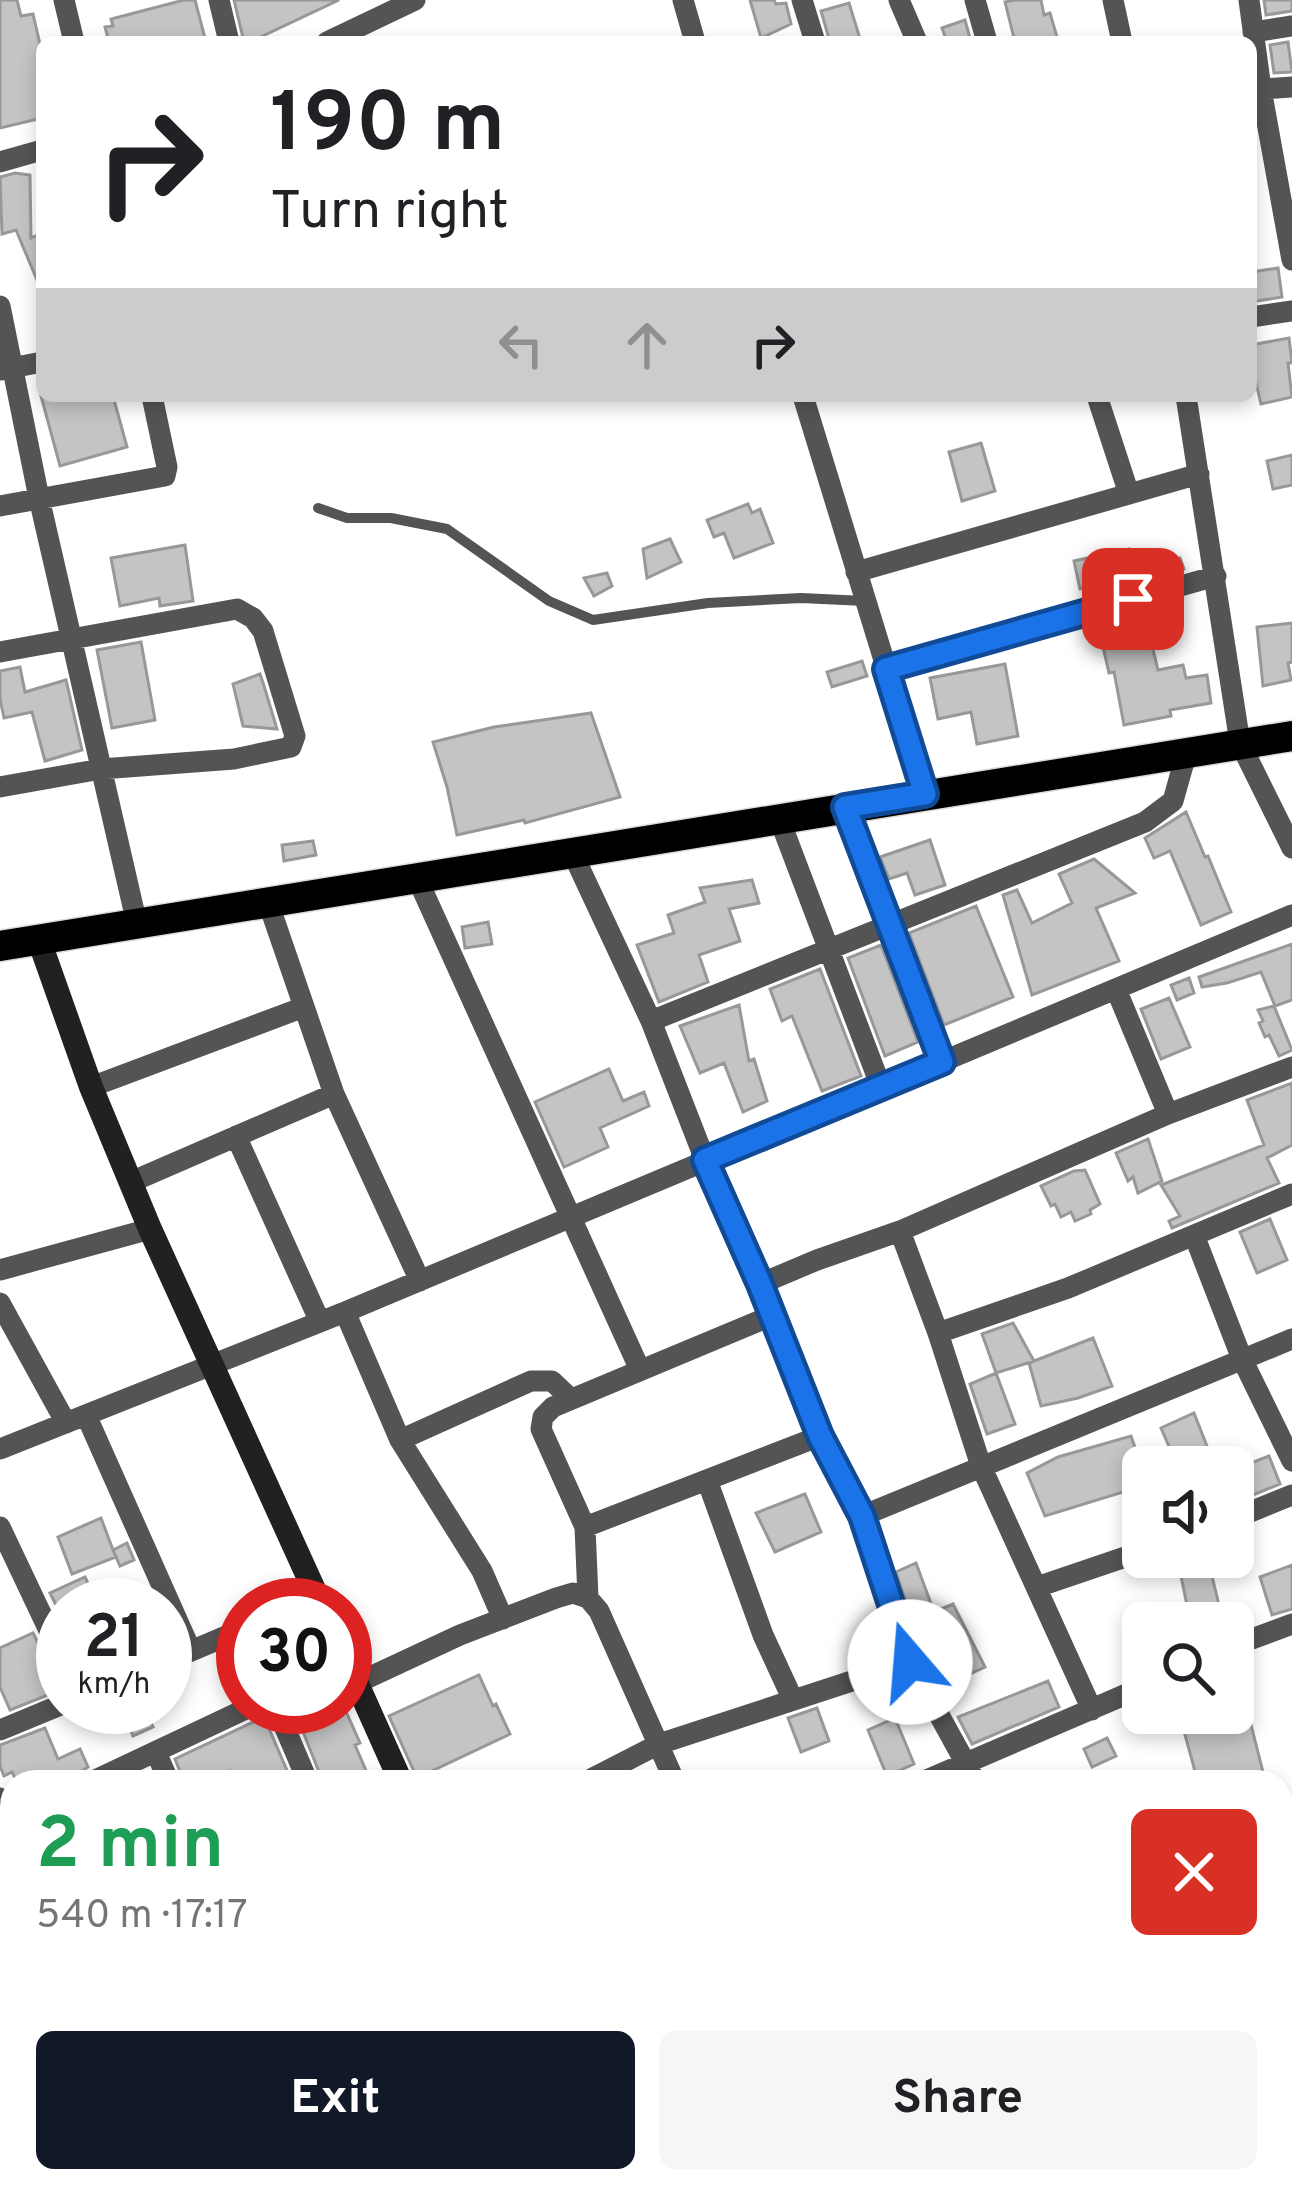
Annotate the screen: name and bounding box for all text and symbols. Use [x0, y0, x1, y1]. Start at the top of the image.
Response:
text: 190 m [270, 75, 505, 181]
icon: right [72, 84, 228, 240]
text: Turn right [270, 179, 509, 248]
icon: left [488, 312, 554, 378]
icon: ahead [614, 312, 680, 378]
icon: right [740, 312, 806, 378]
pin [1082, 548, 1184, 650]
icon: arrive [1100, 566, 1166, 632]
map controls [1122, 1446, 1254, 1734]
button: sound [1122, 1446, 1254, 1578]
speed limit sign: 30 [216, 1578, 372, 1734]
position arrow [847, 1599, 973, 1725]
button: search [1122, 1602, 1254, 1734]
text: 21 [84, 1603, 144, 1679]
text: km/h [78, 1667, 150, 1704]
text: 2 min [36, 1802, 224, 1894]
button: close [1131, 1809, 1257, 1935]
text: 540 m · 17:17 [36, 1893, 248, 1942]
button: Exit [36, 2031, 635, 2169]
button: Share [659, 2031, 1257, 2169]

